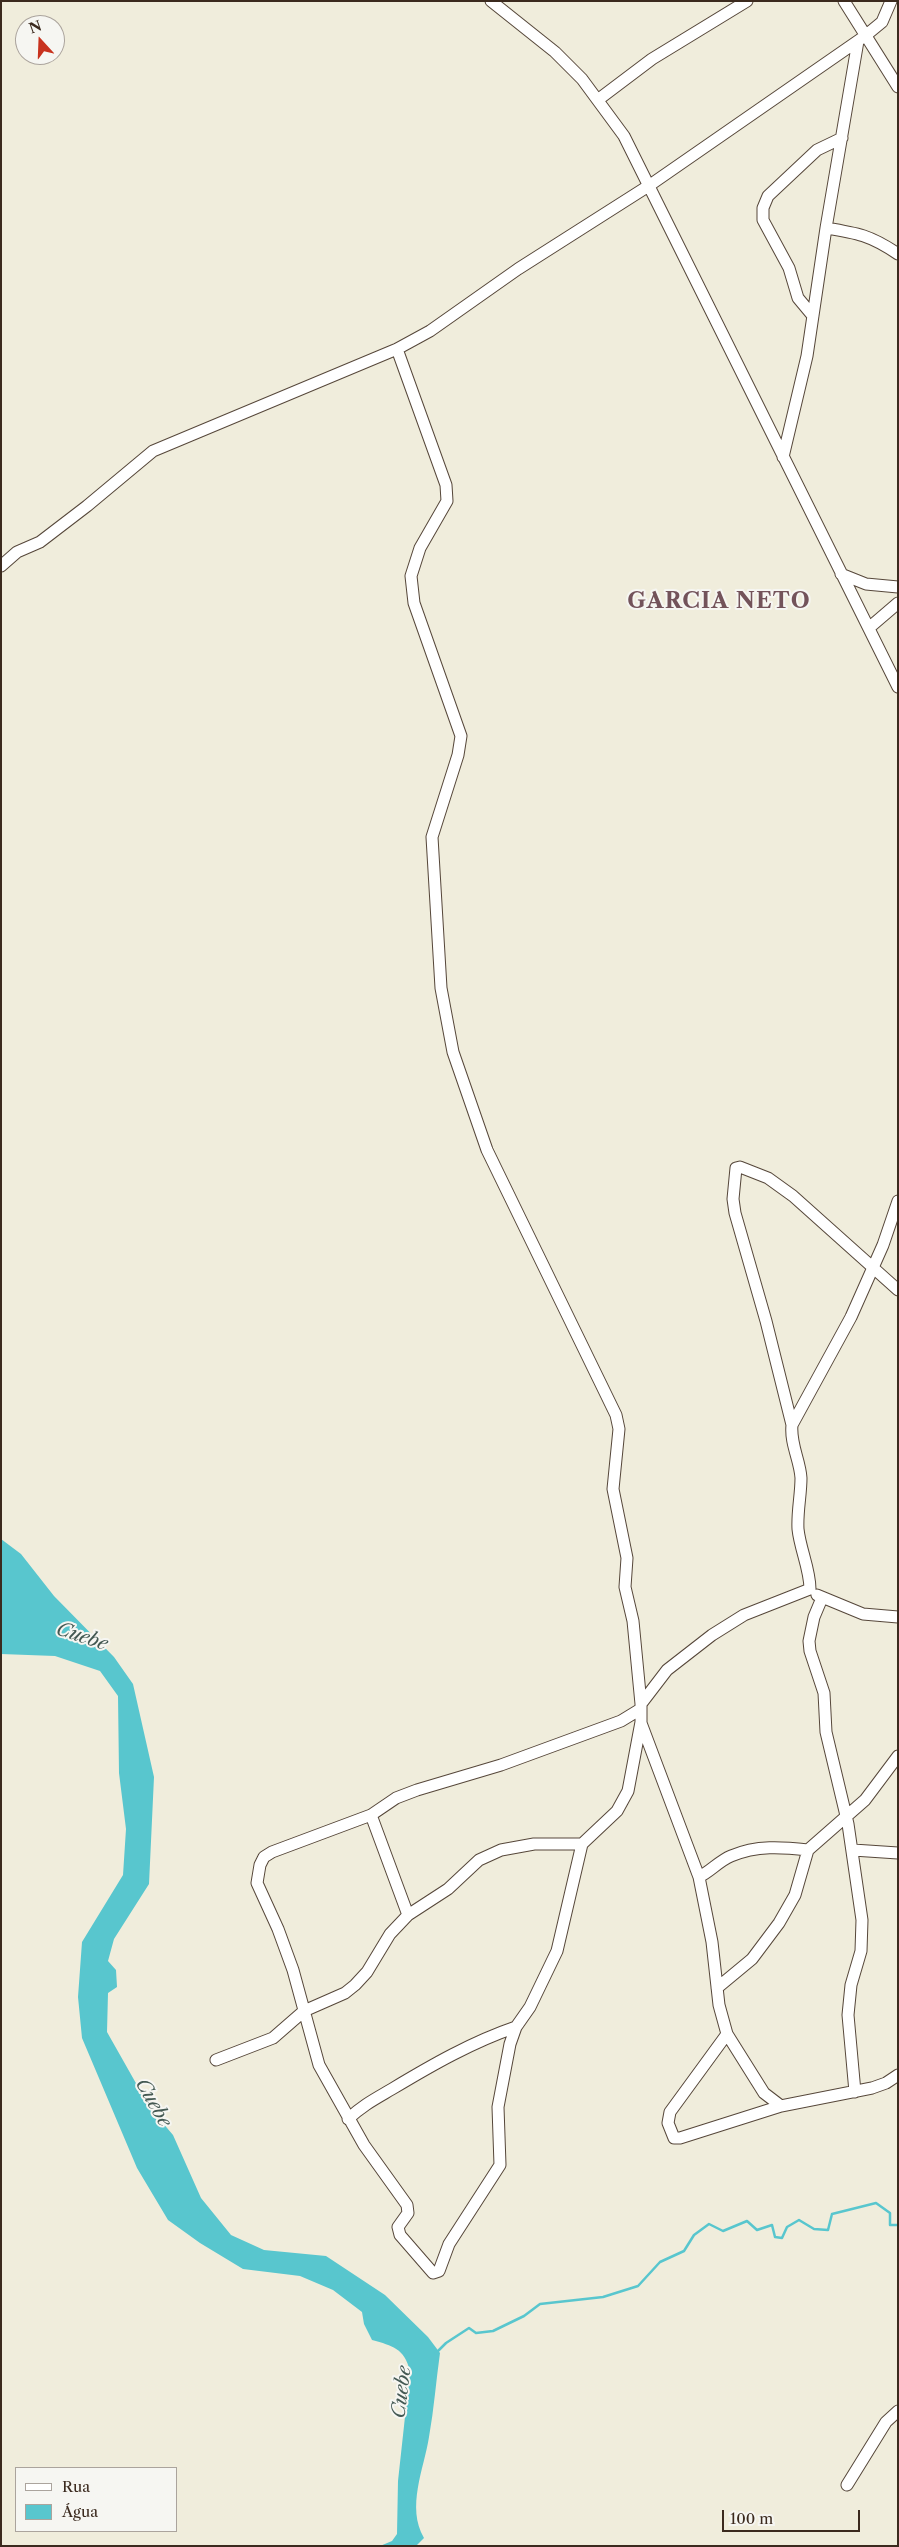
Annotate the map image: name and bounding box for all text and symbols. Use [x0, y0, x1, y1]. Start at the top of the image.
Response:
north arrow [15, 15, 65, 65]
text: N [26, 16, 44, 37]
district label: GARCIA NETO [626, 589, 812, 615]
water label: Cuebe [54, 1618, 110, 1656]
water label: Cuebe [130, 2075, 176, 2131]
water label: Cuebe [387, 2365, 417, 2419]
legend [15, 2467, 178, 2532]
text: Rua [62, 2477, 90, 2496]
scale bar [724, 2500, 862, 2532]
text: Água [62, 2502, 98, 2521]
text: 100 m [730, 2509, 773, 2528]

